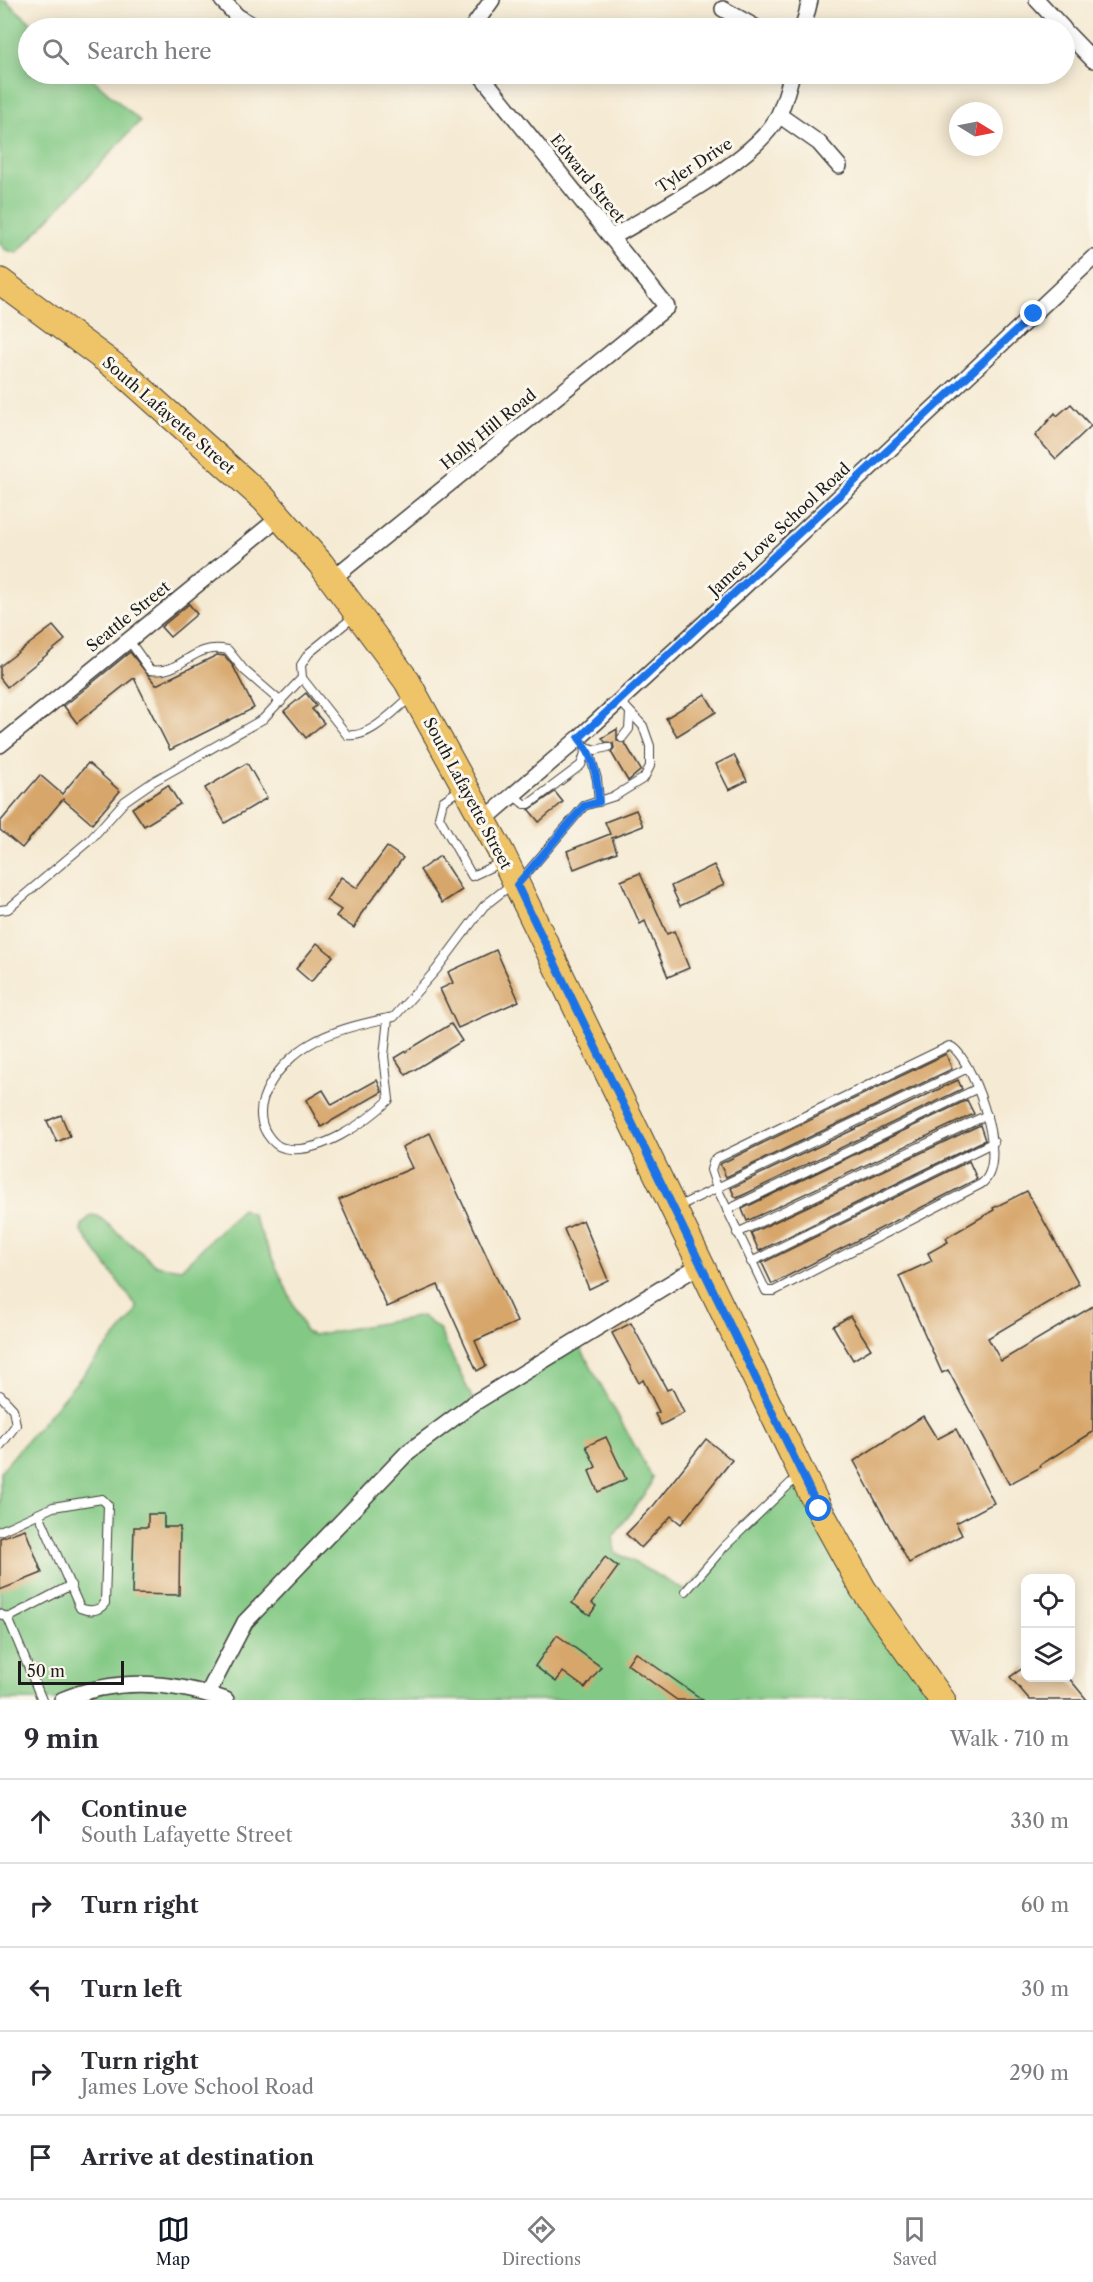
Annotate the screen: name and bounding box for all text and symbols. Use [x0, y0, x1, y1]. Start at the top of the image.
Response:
search box [18, 18, 1075, 84]
icon: search [39, 35, 72, 68]
text: Search here [87, 38, 212, 65]
north arrow [949, 102, 1003, 156]
street label: Edward Street [546, 130, 630, 226]
street label: Tyler Drive [652, 133, 736, 197]
route end [1020, 300, 1046, 326]
street label: South Lafayette Street [99, 352, 240, 478]
street label: Holly Hill Road [436, 384, 540, 474]
street label: James Love School Road [702, 458, 854, 602]
street label: Seattle Street [82, 576, 174, 656]
street label: South Lafayette Street [419, 714, 517, 873]
route start [805, 1495, 831, 1521]
map controls [1021, 1574, 1075, 1682]
button: locate [1021, 1574, 1075, 1628]
button: layers [1021, 1628, 1075, 1682]
scale bar [18, 1658, 124, 1686]
text: 50 m [27, 1661, 65, 1681]
text: 9 min [24, 1723, 99, 1755]
text: Walk · 710 m [950, 1727, 1069, 1751]
text: Continue [81, 1796, 187, 1823]
icon: ahead [24, 1805, 57, 1838]
text: 330 m [1010, 1809, 1069, 1833]
text: South Lafayette Street [81, 1823, 292, 1847]
icon: right [24, 1889, 57, 1922]
text: Turn right [81, 1892, 199, 1919]
text: 60 m [1021, 1893, 1069, 1917]
icon: left [24, 1973, 57, 2006]
text: Turn left [81, 1976, 182, 2003]
text: 30 m [1021, 1977, 1069, 2001]
text: Turn right [81, 2048, 199, 2075]
icon: right [24, 2057, 57, 2090]
text: 290 m [1009, 2061, 1069, 2085]
text: James Love School Road [81, 2075, 314, 2099]
icon: arrive [24, 2141, 57, 2174]
text: Arrive at destination [81, 2144, 314, 2171]
tab: Map [156, 2213, 190, 2269]
tab: Directions [502, 2213, 581, 2269]
tab: Saved [893, 2213, 937, 2269]

